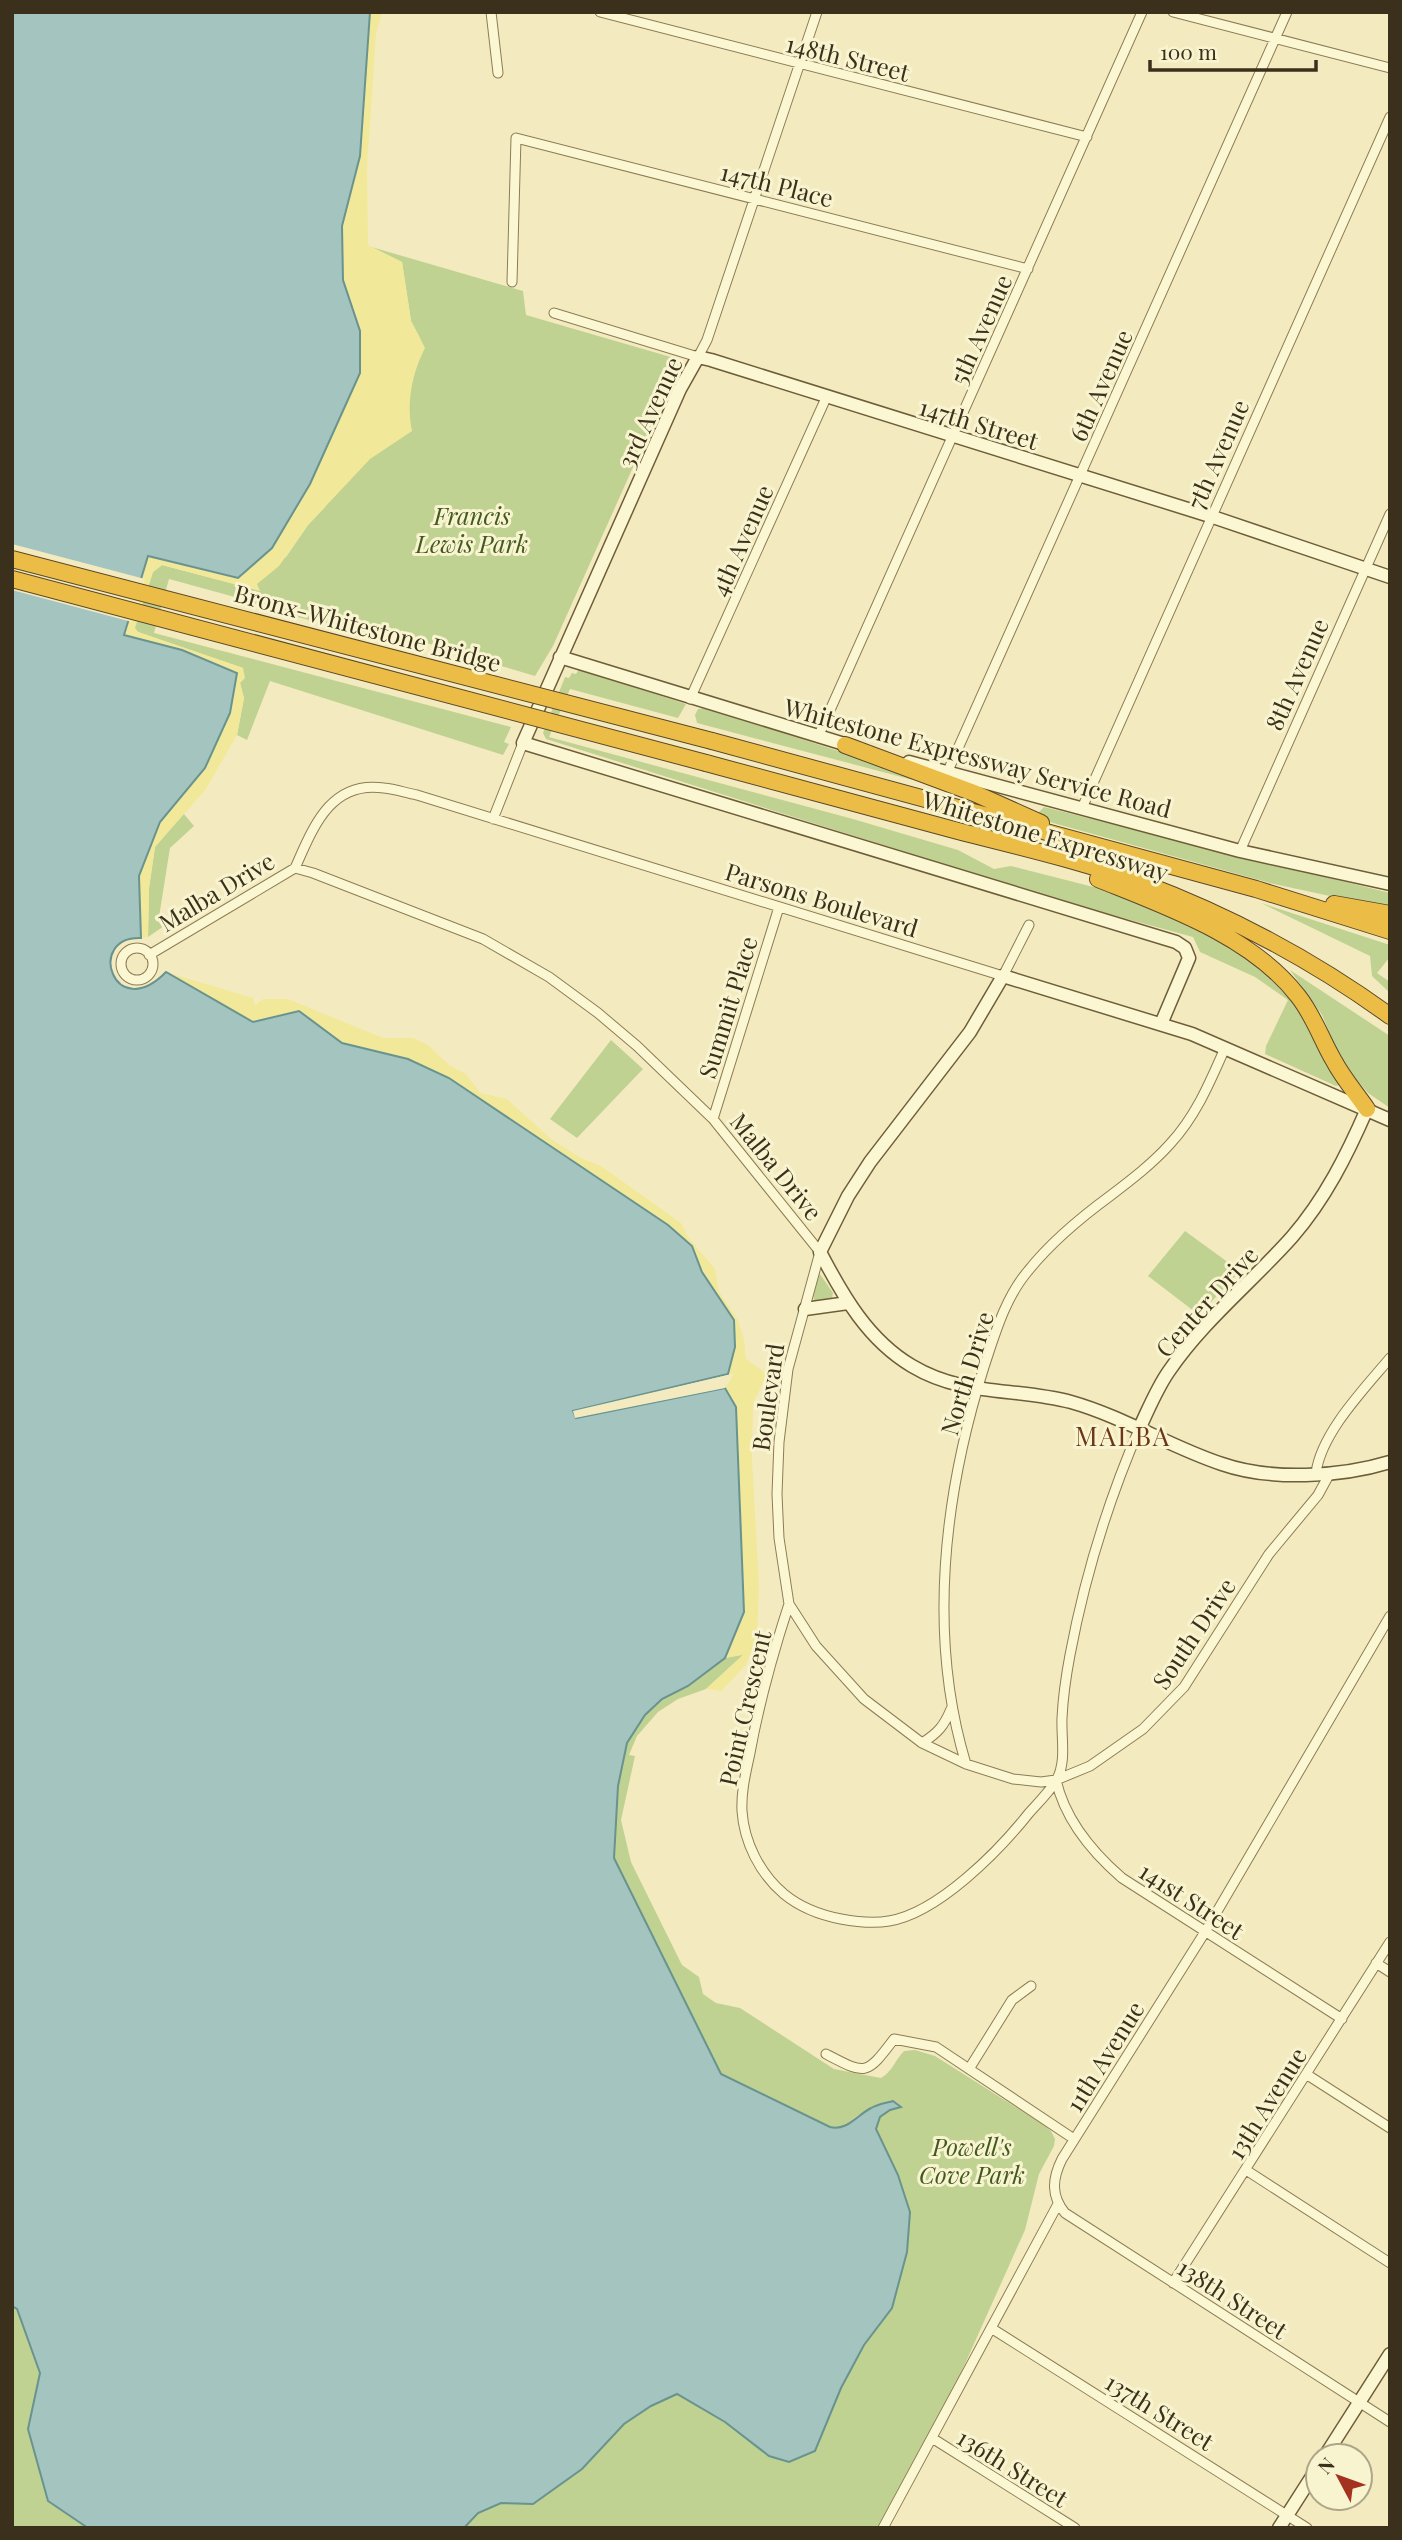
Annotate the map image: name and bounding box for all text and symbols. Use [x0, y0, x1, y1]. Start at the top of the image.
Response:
street label: 148th Street [783, 26, 914, 88]
scale bar [1150, 28, 1316, 72]
text: 100 m [1160, 37, 1217, 65]
street label: 147th Place [717, 155, 837, 213]
street label: 5th Avenue [942, 269, 1018, 389]
street label: 6th Avenue [1061, 324, 1139, 446]
street label: 3rd Avenue [609, 351, 689, 473]
street label: 147th Street [915, 390, 1043, 456]
street label: 7th Avenue [1179, 394, 1255, 514]
street label: 4th Avenue [702, 479, 780, 601]
park label: Francis Lewis Park [415, 499, 528, 559]
street label: Bronx-Whitestone Bridge [231, 576, 505, 678]
street label: 8th Avenue [1257, 613, 1335, 735]
street label: Whitestone Expressway Service Road [780, 690, 1175, 824]
street label: Whitestone Expressway [918, 782, 1173, 888]
street label: Malba Drive [152, 844, 280, 938]
street label: Parsons Boulevard [722, 854, 922, 944]
street label: Summit Place [690, 932, 764, 1082]
street label: Malba Drive [724, 1106, 830, 1226]
street label: Center Drive [1148, 1239, 1264, 1363]
street label: North Drive [932, 1307, 1000, 1439]
street label: Boulevard [744, 1341, 790, 1453]
district label: MALBA [1075, 1418, 1171, 1453]
street label: South Drive [1144, 1571, 1242, 1695]
street label: Point Crescent [711, 1627, 778, 1789]
street label: 141st Street [1133, 1854, 1251, 1946]
street label: 11th Avenue [1057, 1995, 1151, 2117]
street label: 13th Avenue [1219, 2041, 1313, 2165]
park label: Powell's Cove Park [919, 2130, 1025, 2190]
street label: 138th Street [1172, 2251, 1294, 2346]
street label: 137th Street [1100, 2365, 1221, 2457]
street label: 136th Street [952, 2420, 1075, 2514]
north arrow [1304, 2442, 1374, 2512]
text: N [1311, 2451, 1340, 2479]

